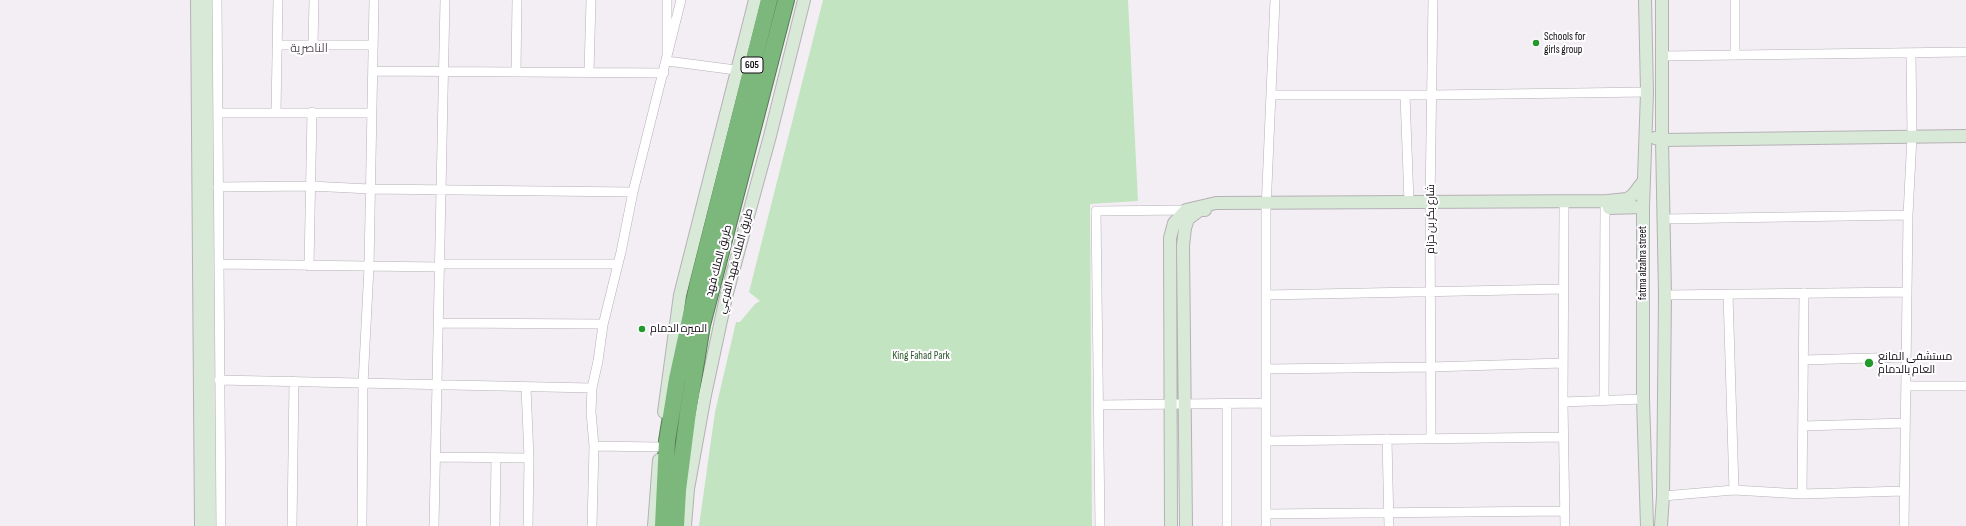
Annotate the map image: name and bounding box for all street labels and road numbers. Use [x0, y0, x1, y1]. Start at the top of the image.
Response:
road number: 605 [741, 57, 763, 73]
street label: شارع بكر بن حزام [1424, 184, 1438, 254]
street label: طريق الملك فهد الفرعي [716, 207, 756, 315]
street label: طريق الملك فهد [703, 223, 735, 299]
street label: fatma alzahra street [1636, 226, 1650, 300]

